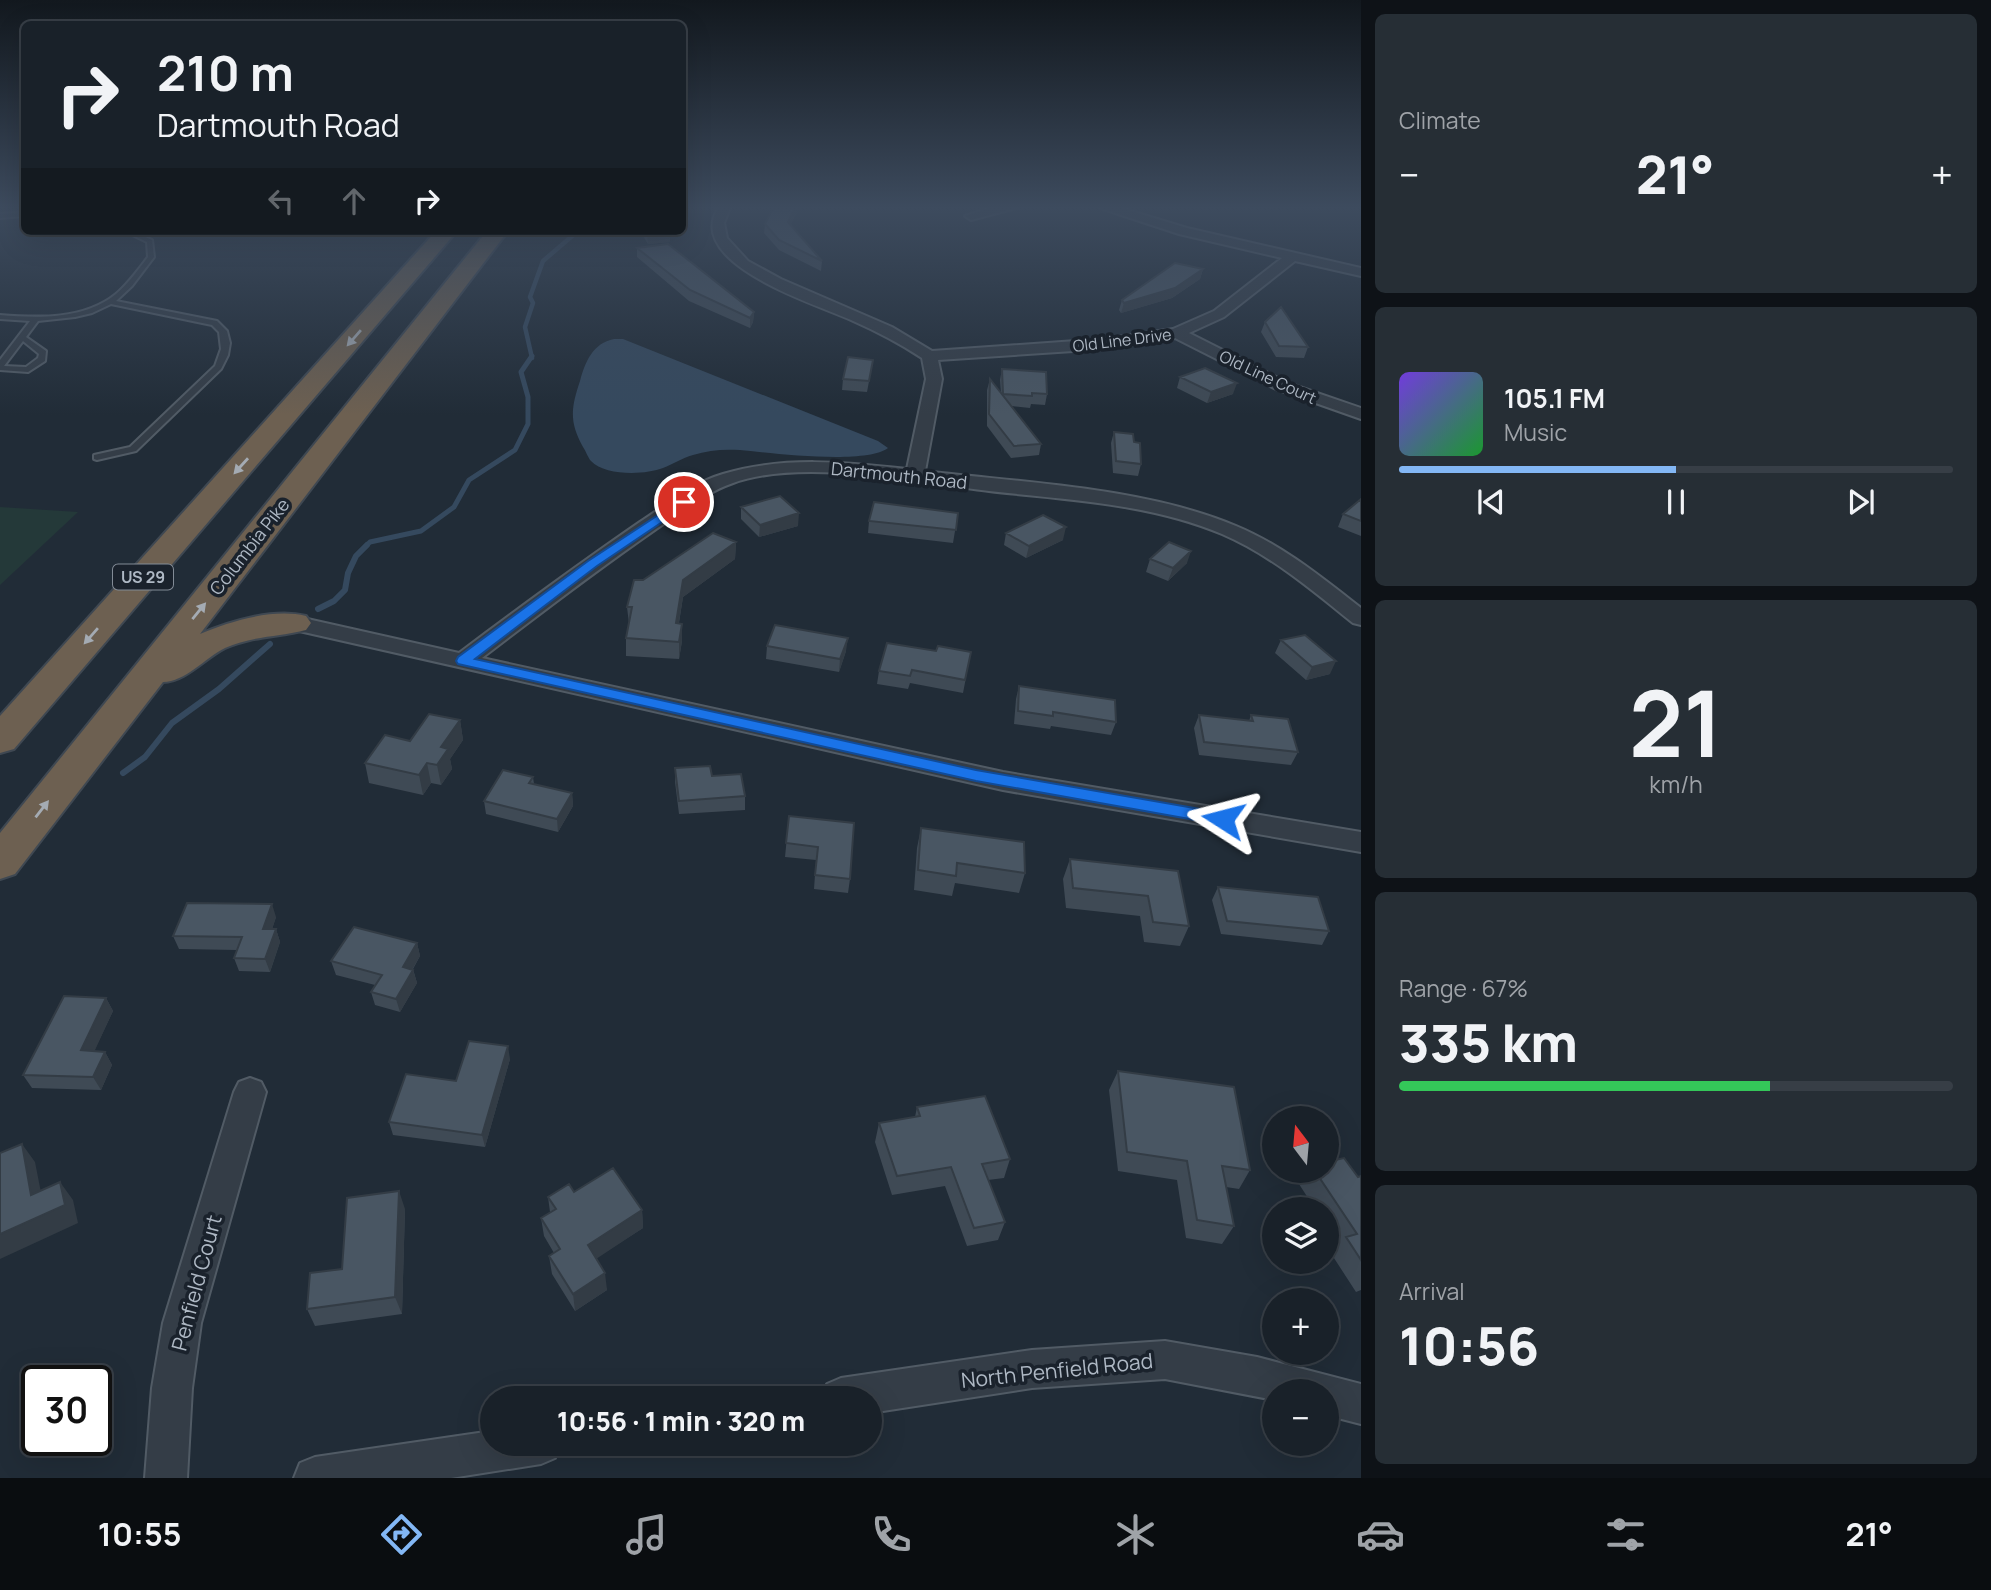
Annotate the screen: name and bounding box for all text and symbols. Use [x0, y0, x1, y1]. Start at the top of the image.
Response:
text: 210 m [157, 39, 294, 106]
icon: right [42, 49, 133, 140]
text: Dartmouth Road [157, 103, 400, 147]
text: Climate [1399, 104, 1481, 136]
text: 21° [1636, 139, 1715, 210]
text: − [1399, 148, 1420, 200]
text: + [1931, 148, 1953, 200]
icon: left [262, 182, 300, 220]
icon: ahead [335, 182, 373, 220]
icon: right [408, 182, 446, 220]
street label: Old Line Drive [1071, 323, 1173, 357]
one-way arrow [346, 329, 362, 347]
street label: Old Line Court [1216, 345, 1320, 409]
text: 105.1 FM [1504, 380, 1605, 416]
text: Music [1504, 416, 1567, 448]
street label: Dartmouth Road [830, 456, 968, 494]
one-way arrow [234, 457, 250, 474]
pin [654, 472, 714, 532]
icon: arrive [665, 483, 703, 521]
icon: previous [1472, 483, 1510, 521]
icon: pause [1657, 483, 1695, 521]
icon: next [1842, 483, 1880, 521]
street label: Columbia Pike [204, 493, 295, 600]
road number: US 29 [113, 564, 173, 590]
one-way arrow [191, 602, 206, 620]
one-way arrow [83, 627, 99, 645]
text: 21 [1629, 660, 1723, 784]
text: km/h [1649, 768, 1703, 800]
position arrow [1186, 782, 1260, 856]
one-way arrow [35, 801, 50, 819]
text: Range · 67% [1399, 972, 1528, 1004]
text: 335 km [1399, 1007, 1578, 1078]
north arrow [1262, 1106, 1339, 1183]
map controls [1262, 1106, 1339, 1456]
button: layers [1262, 1197, 1339, 1274]
street label: Penfield Court [164, 1212, 228, 1354]
text: Arrival [1399, 1275, 1465, 1307]
button: + [1262, 1288, 1339, 1365]
text: 10:56 [1399, 1310, 1539, 1381]
street label: North Penfield Road [960, 1346, 1154, 1394]
speed limit sign: 30 [21, 1365, 112, 1456]
button: − [1262, 1379, 1339, 1456]
text: 10:56 · 1 min · 320 m [557, 1403, 805, 1439]
icon: directions [377, 1510, 426, 1559]
icon: music [622, 1510, 671, 1559]
icon: phone [867, 1510, 916, 1559]
icon: climate [1111, 1510, 1160, 1559]
icon: car [1356, 1510, 1405, 1559]
icon: filters [1601, 1510, 1650, 1559]
text: 10:55 [98, 1512, 181, 1556]
text: 21° [1846, 1512, 1893, 1556]

